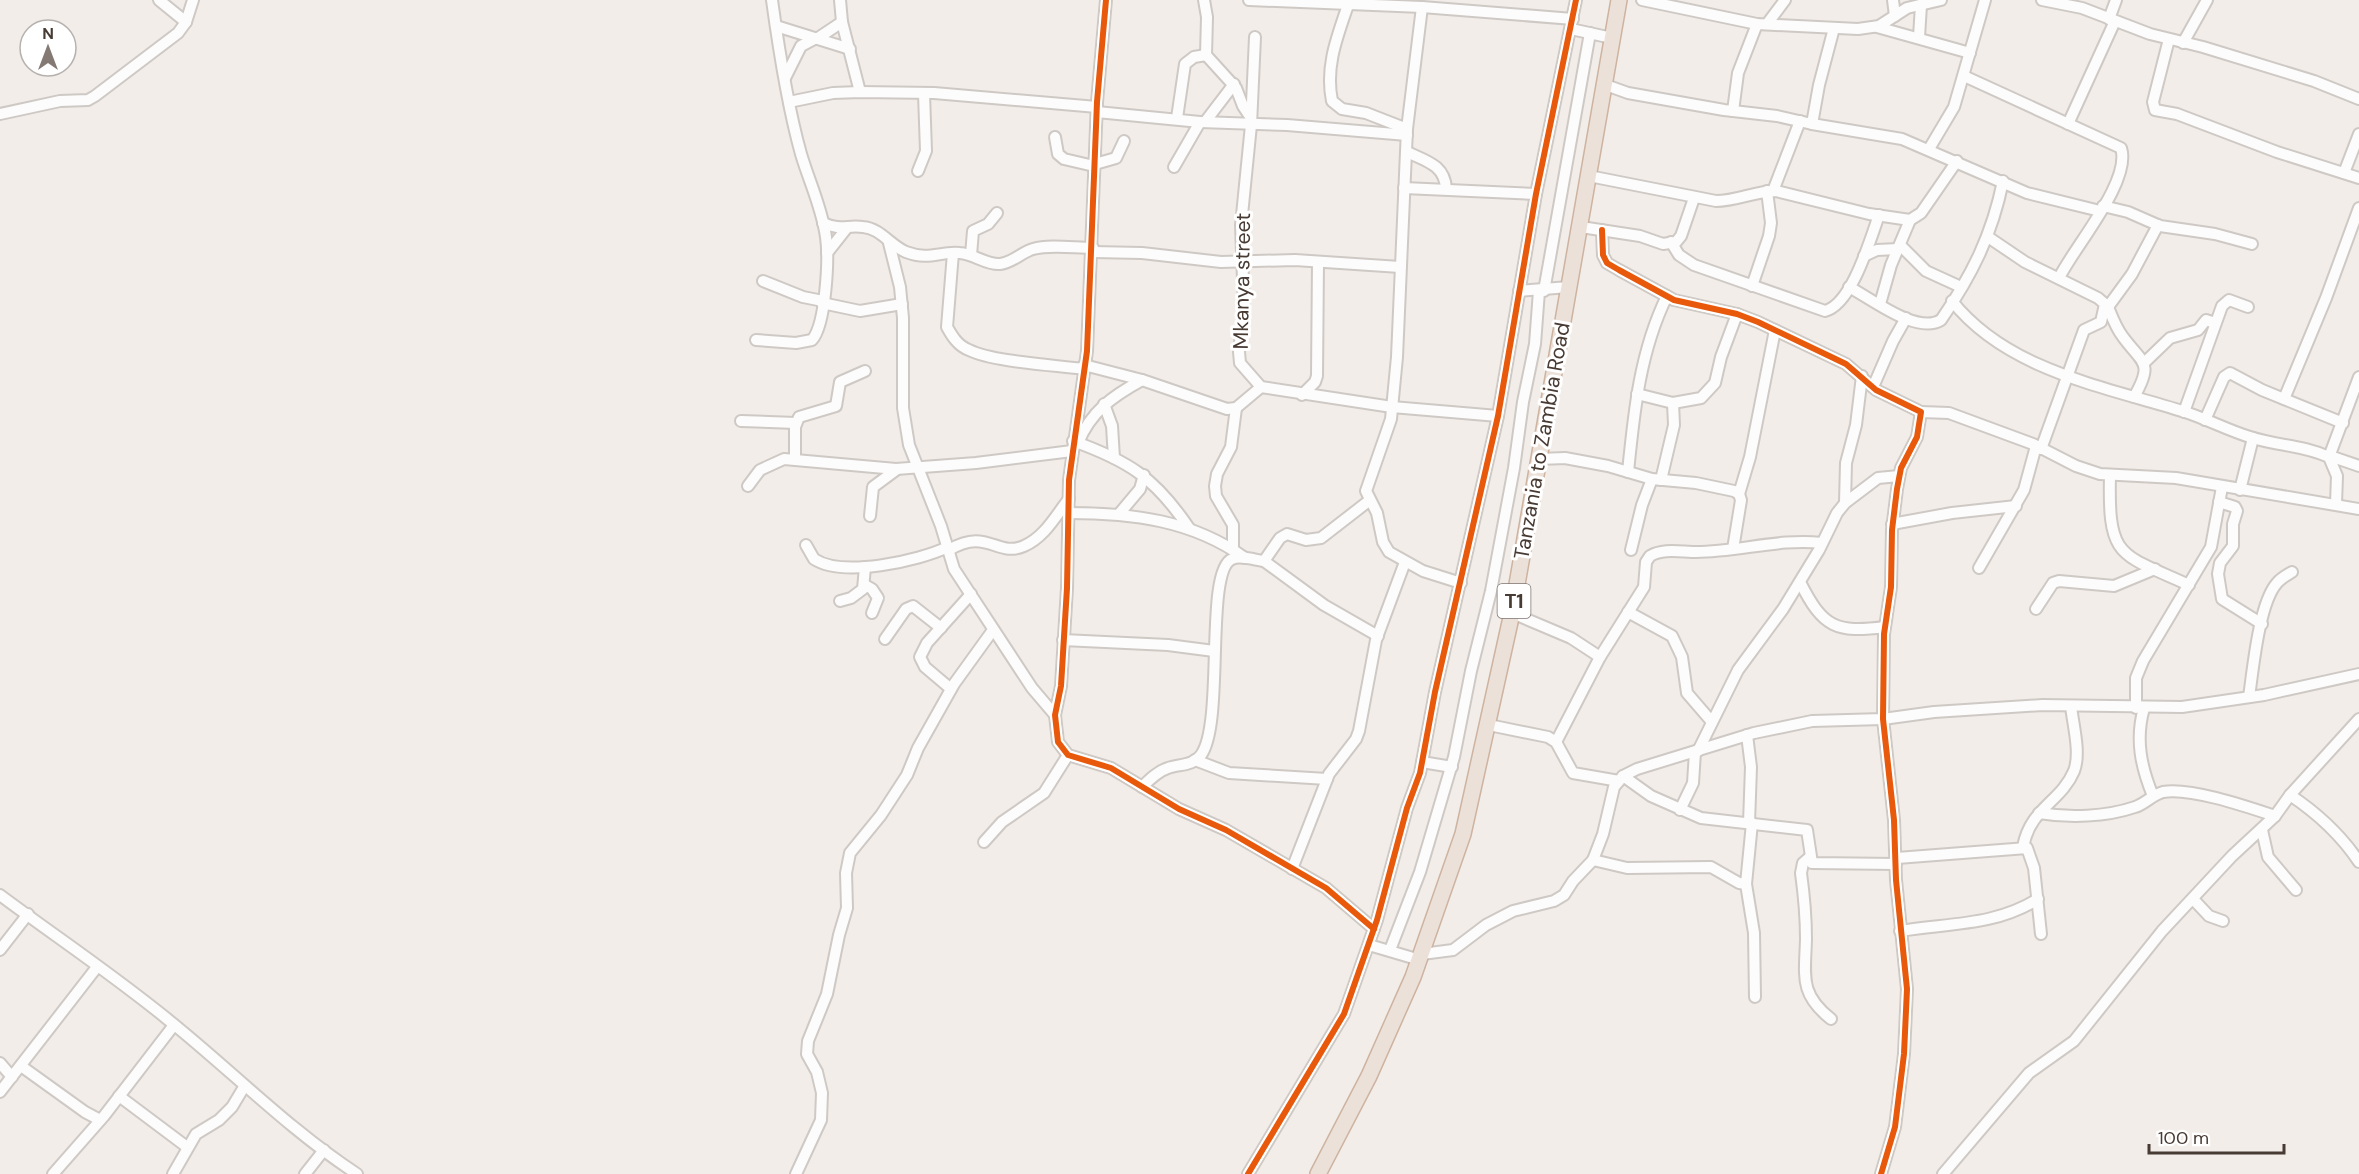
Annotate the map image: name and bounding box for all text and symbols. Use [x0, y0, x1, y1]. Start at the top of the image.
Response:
north arrow [18, 18, 78, 78]
text: N [42, 23, 54, 44]
street label: Mkanya street [1227, 212, 1257, 350]
street label: Tanzania to Zambia Road [1507, 320, 1577, 562]
road number: T1 [1498, 584, 1530, 618]
scale bar [2149, 1117, 2284, 1155]
text: 100 m [2158, 1126, 2209, 1150]

